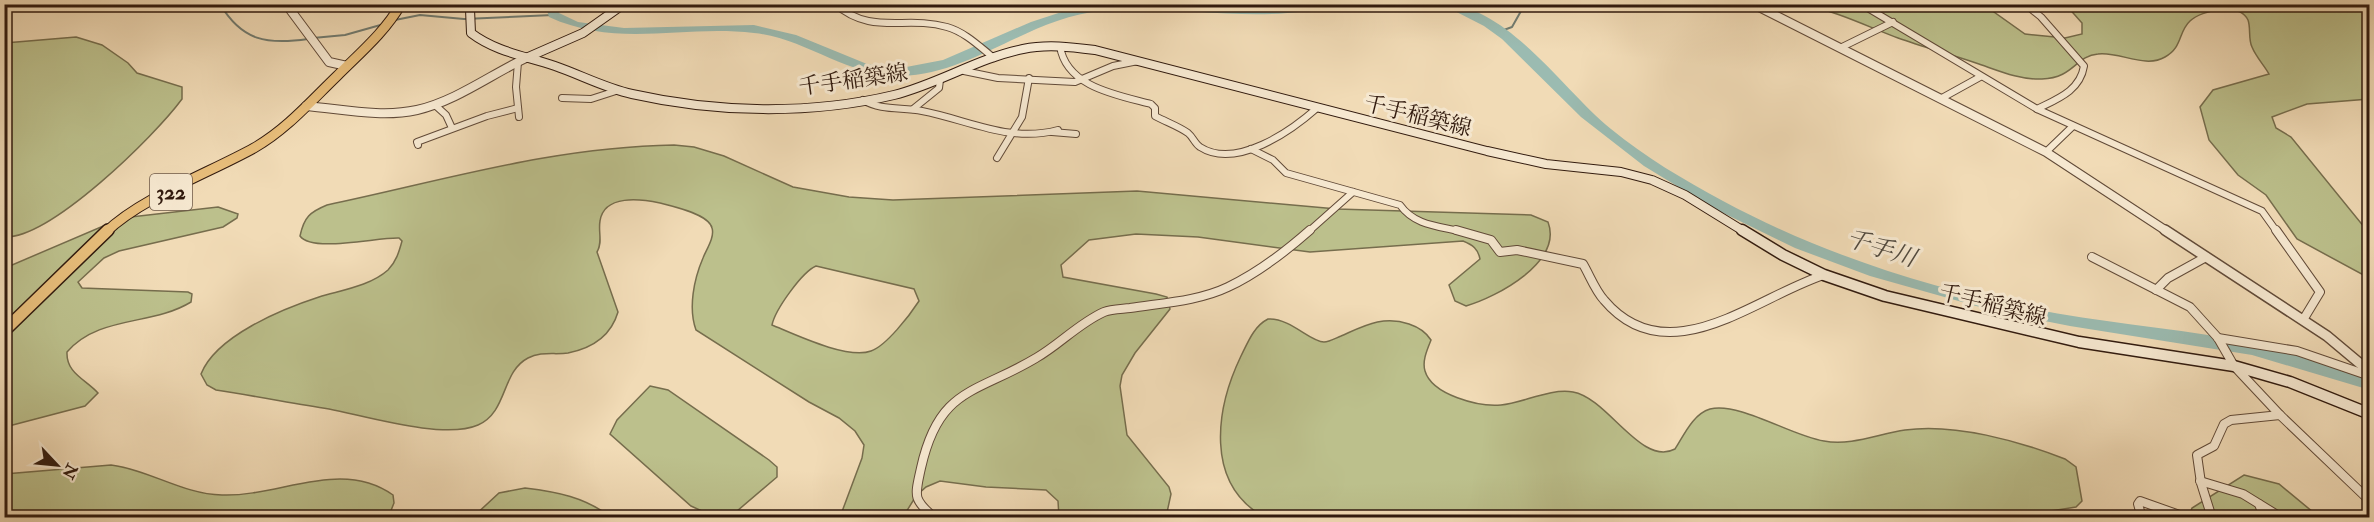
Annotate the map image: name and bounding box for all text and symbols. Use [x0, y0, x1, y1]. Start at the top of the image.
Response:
street label: 千手稲築線 [797, 58, 910, 102]
street label: 千手稲築線 [1361, 89, 1475, 143]
road number: 322 [150, 174, 192, 210]
water label: 千手川 [1842, 223, 1923, 275]
street label: 千手稲築線 [1936, 278, 2050, 332]
north arrow [27, 435, 87, 495]
text: N [57, 459, 82, 483]

